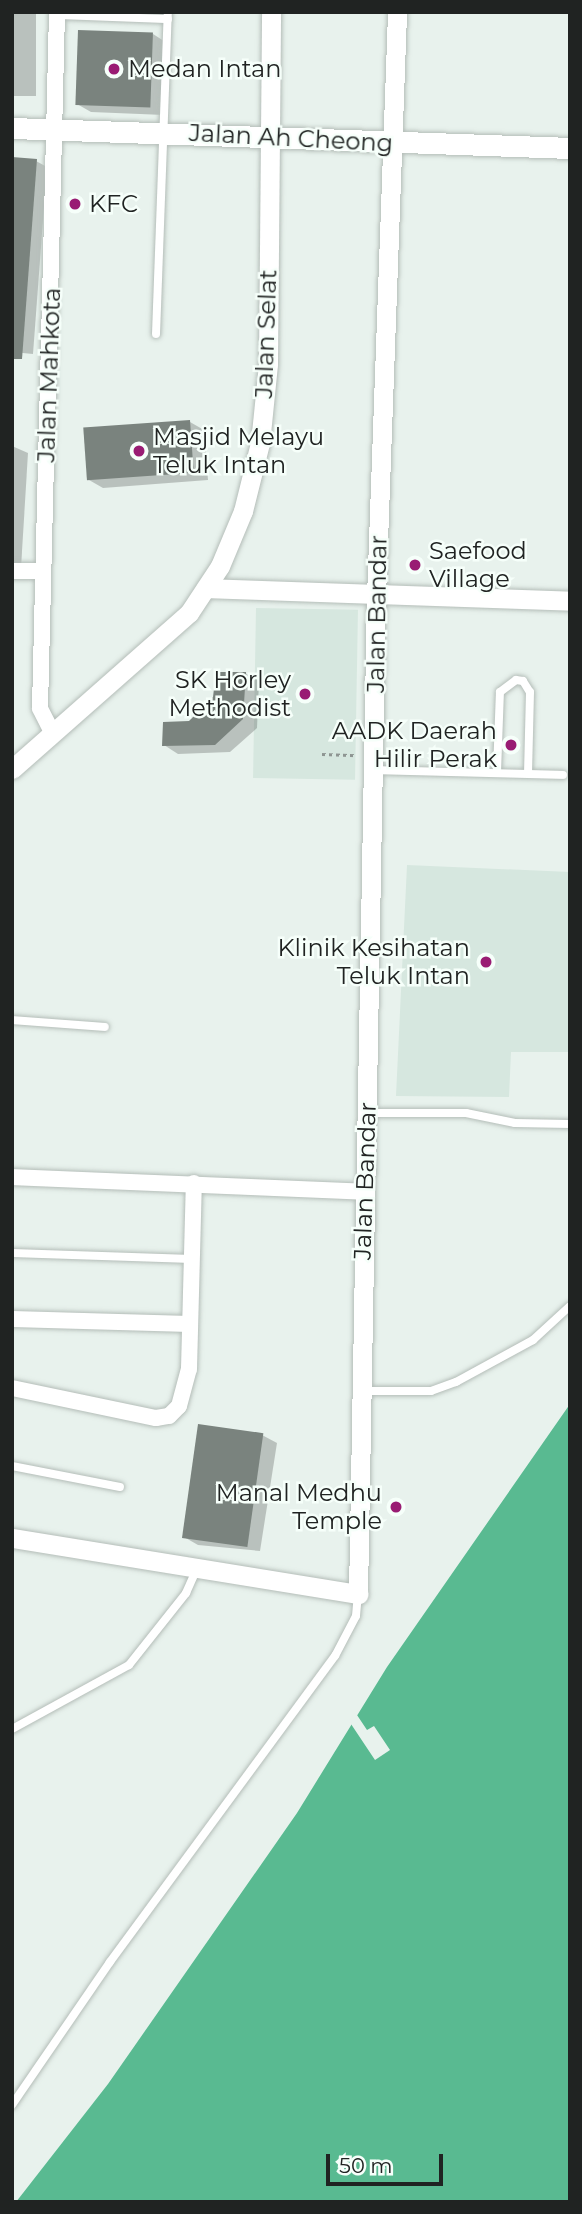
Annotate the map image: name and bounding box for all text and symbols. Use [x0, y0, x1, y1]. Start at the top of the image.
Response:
place label: Medan Intan [128, 55, 281, 83]
marker: Medan Intan [106, 61, 122, 77]
street label: Jalan Ah Cheong [188, 118, 394, 158]
place label: KFC [89, 190, 138, 218]
marker: KFC [67, 196, 83, 212]
street label: Jalan Selat [249, 269, 283, 399]
street label: Jalan Mahkota [32, 287, 66, 463]
place label: Masjid Melayu Teluk Intan [153, 423, 324, 479]
marker: Masjid Melayu Teluk Intan [131, 443, 147, 459]
street label: Jalan Bandar [361, 535, 393, 693]
place label: Saefood Village [429, 537, 527, 593]
marker: Saefood Village [407, 557, 423, 573]
place label: SK Horley Methodist [168, 666, 291, 722]
marker: SK Horley Methodist [297, 686, 313, 702]
place label: AADK Daerah Hilir Perak [332, 717, 497, 773]
marker: AADK Daerah Hilir Perak [503, 737, 519, 753]
place label: Klinik Kesihatan Teluk Intan [278, 934, 470, 990]
marker: Klinik Kesihatan Teluk Intan [476, 952, 496, 972]
street label: Jalan Bandar [348, 1102, 382, 1260]
place label: Manal Medhu Temple [216, 1479, 382, 1535]
marker: Manal Medhu Temple [388, 1499, 404, 1515]
scale bar [330, 2140, 447, 2184]
text: 50 m [339, 2153, 393, 2178]

